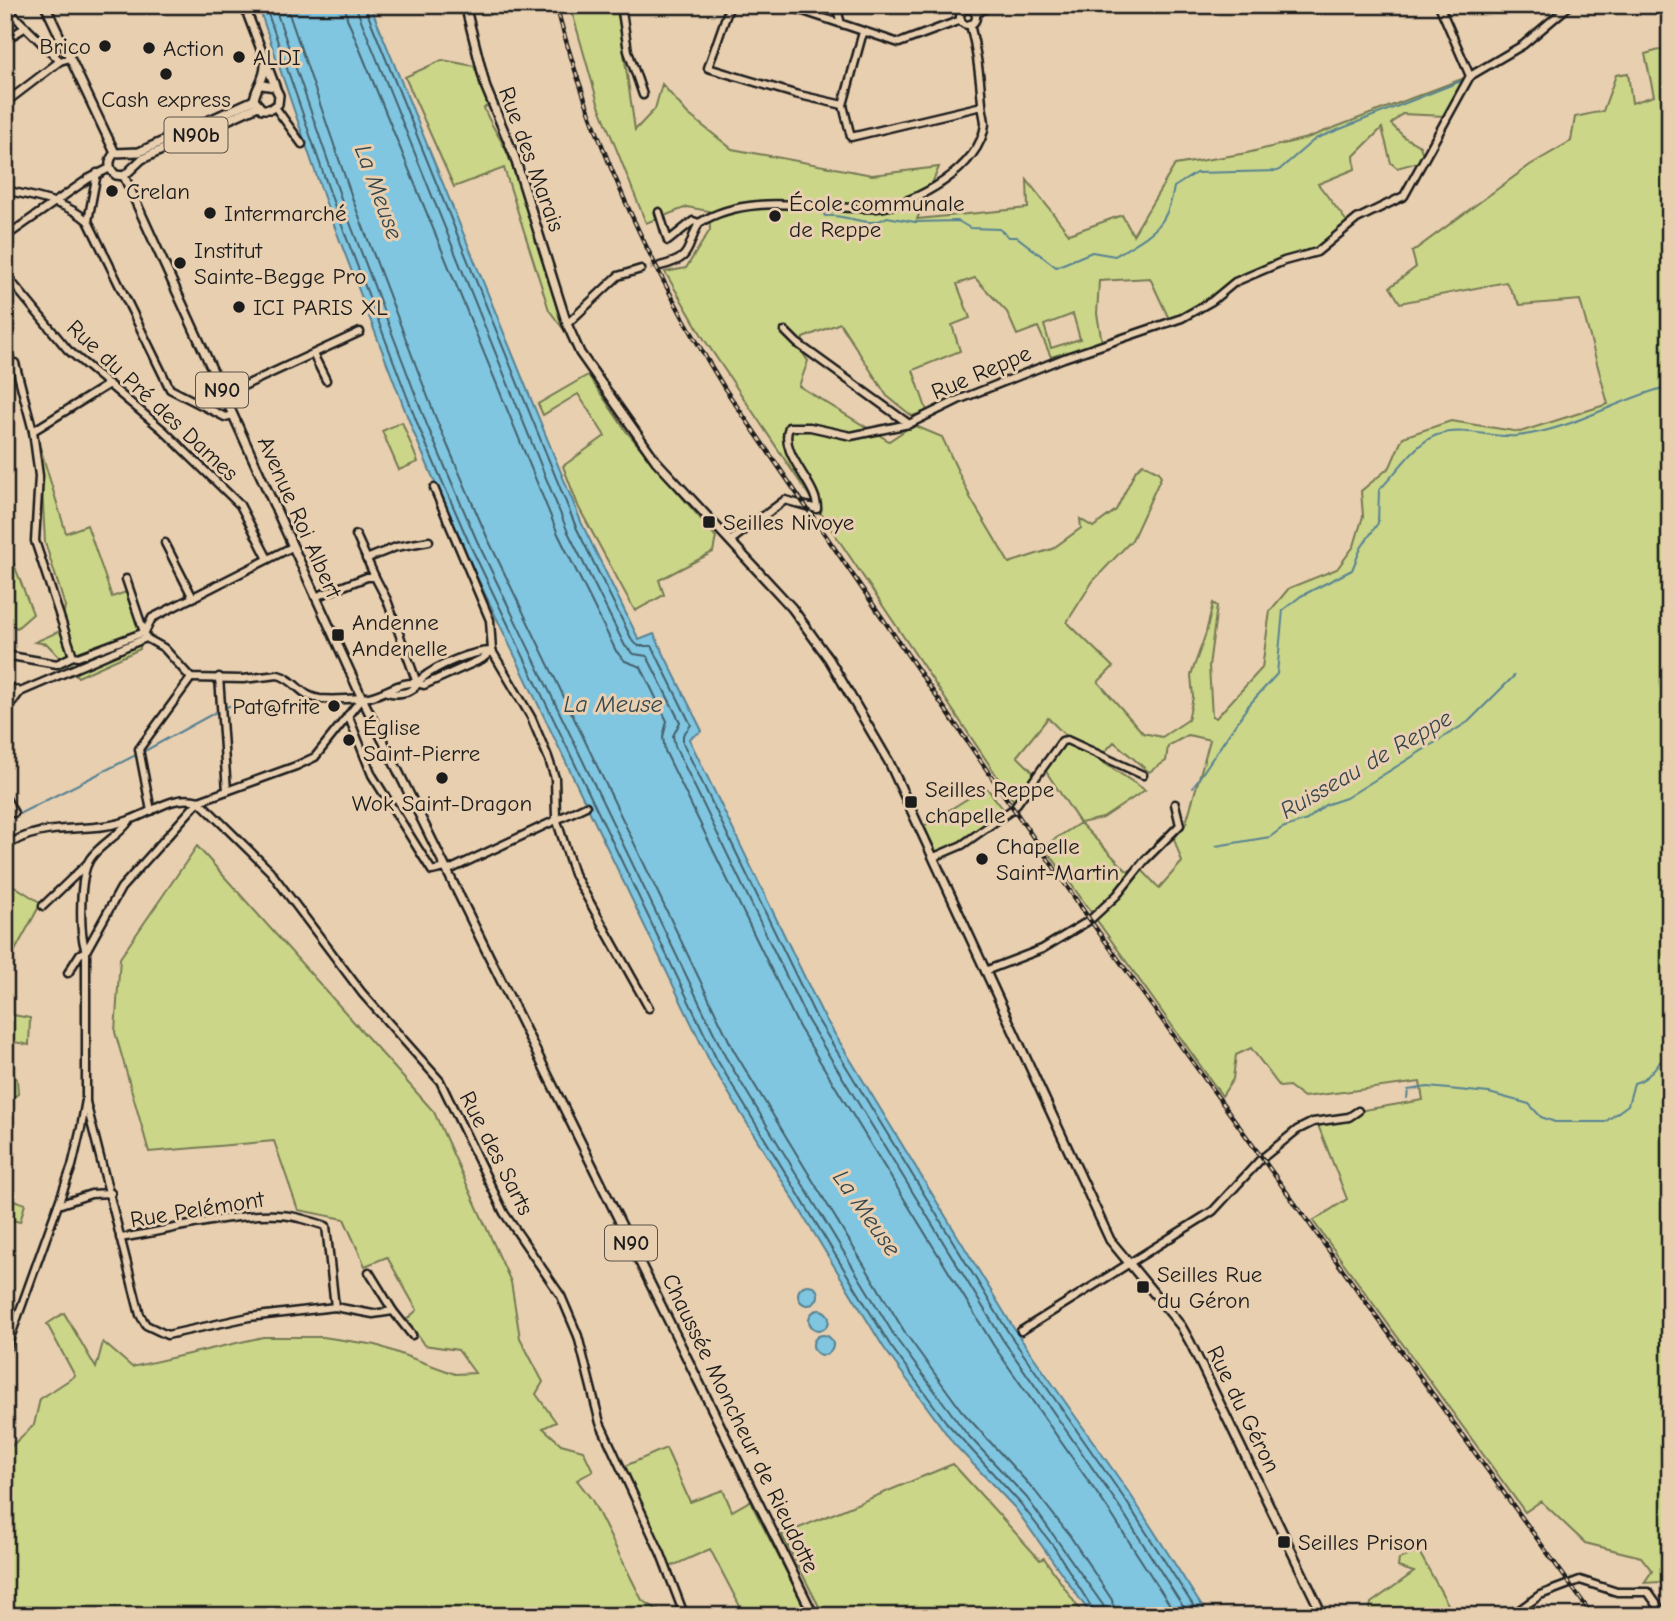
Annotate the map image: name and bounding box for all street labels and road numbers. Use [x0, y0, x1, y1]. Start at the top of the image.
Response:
street label: Rue des Marais [493, 83, 570, 235]
road number: N90b [164, 118, 228, 152]
street label: Rue du Pré des Dames [61, 314, 244, 487]
street label: Rue Reppe [927, 339, 1035, 406]
road number: N90 [196, 372, 248, 408]
street label: Avenue Roi Albert [252, 432, 348, 604]
street label: Rue des Sarts [454, 1087, 539, 1220]
street label: Rue Pelémont [128, 1185, 267, 1233]
road number: N90 [605, 1226, 657, 1260]
street label: Chaussée Moncheur de Rieudotte [656, 1269, 825, 1577]
street label: Rue du Géron [1201, 1341, 1286, 1477]

